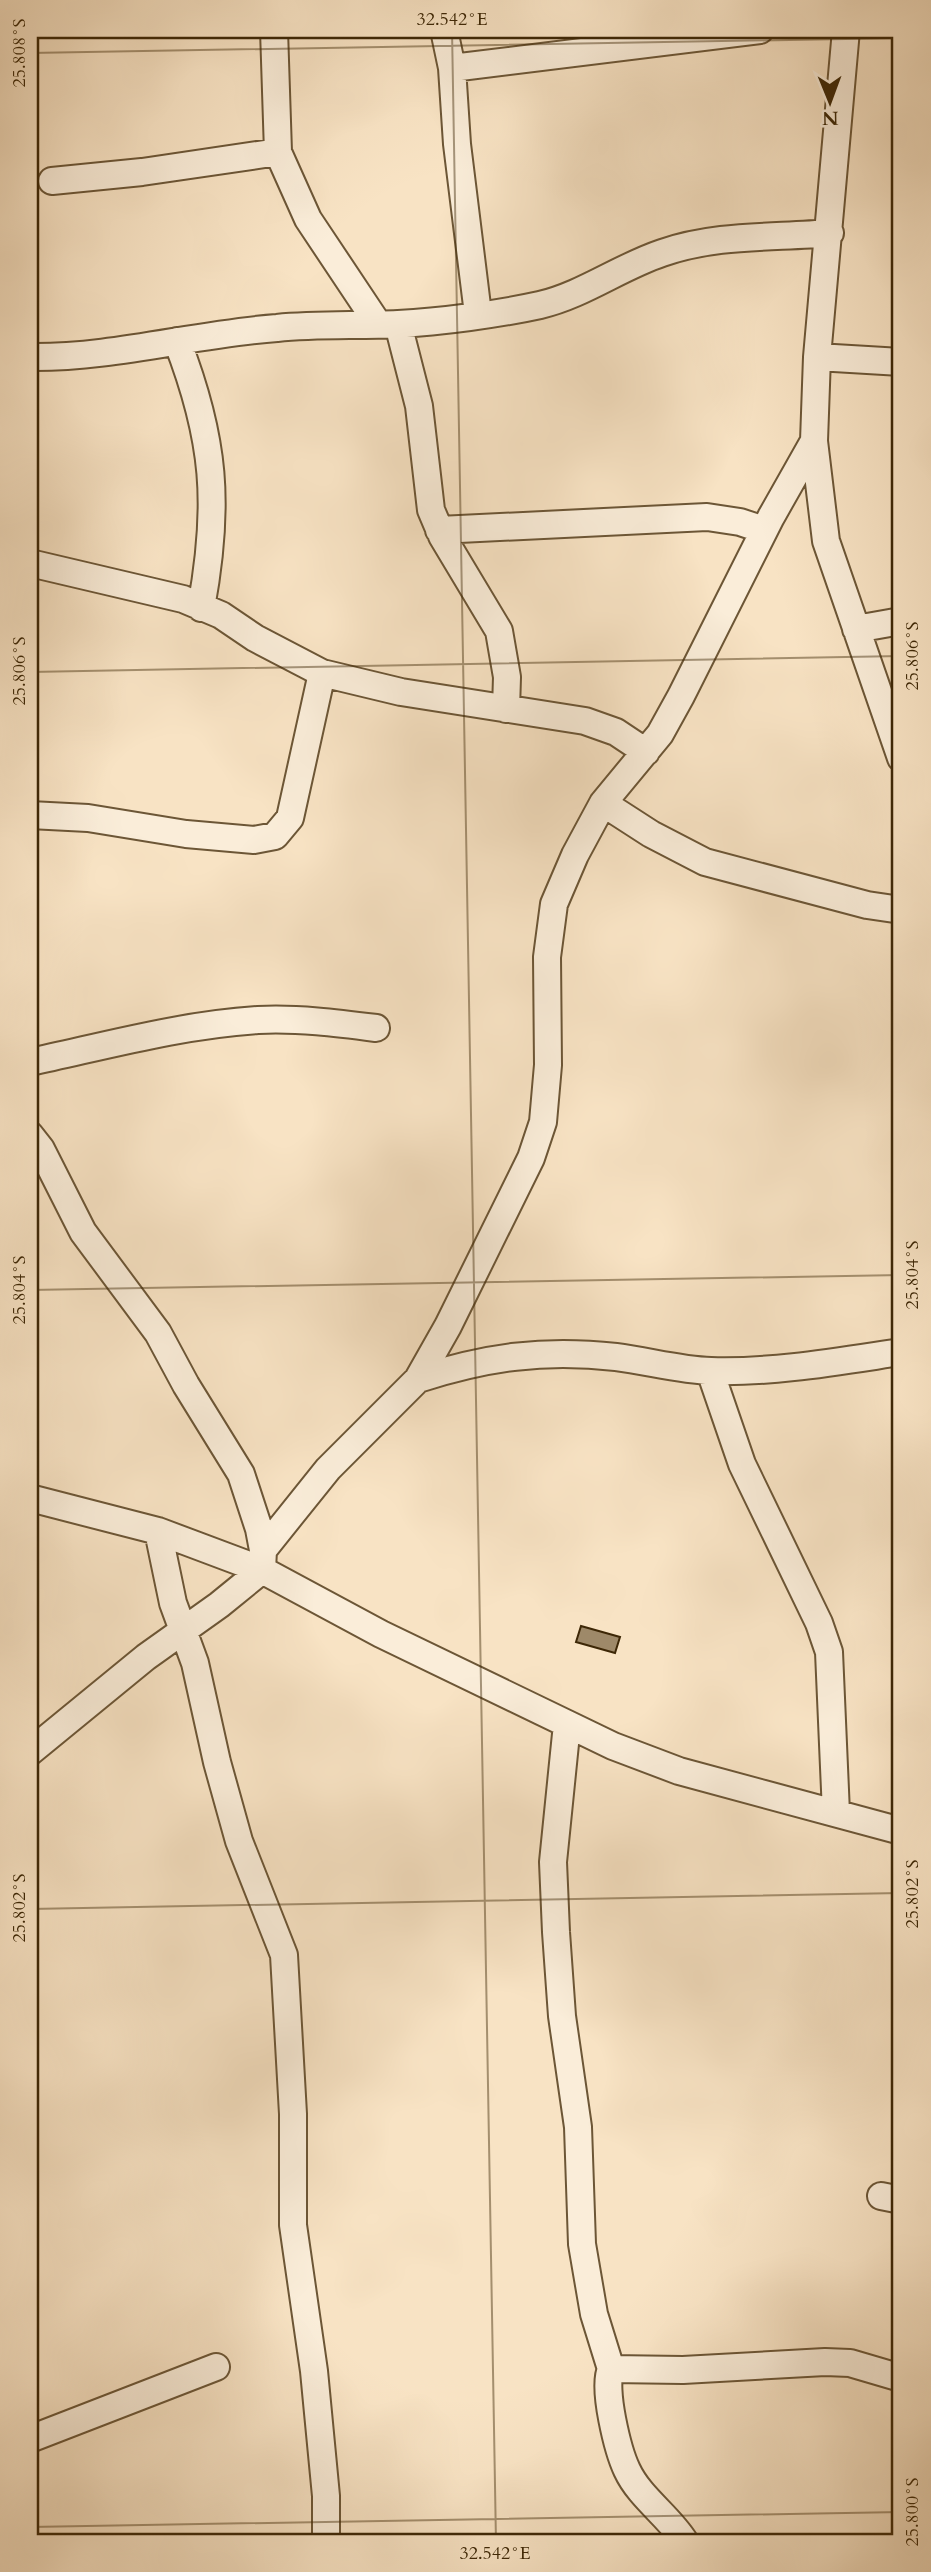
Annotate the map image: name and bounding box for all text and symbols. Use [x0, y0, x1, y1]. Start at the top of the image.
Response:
text: 32.542°E [417, 7, 488, 32]
text: 25.808°S [7, 19, 32, 87]
north arrow [794, 66, 864, 136]
text: N [821, 105, 839, 131]
text: 25.806°S [900, 622, 925, 690]
text: 25.806°S [7, 637, 32, 705]
text: 25.804°S [900, 1241, 925, 1309]
text: 25.804°S [7, 1256, 32, 1324]
text: 25.802°S [900, 1860, 925, 1928]
text: 25.802°S [7, 1874, 32, 1942]
text: 25.800°S [900, 2478, 925, 2546]
text: 32.542°E [460, 2541, 531, 2566]

